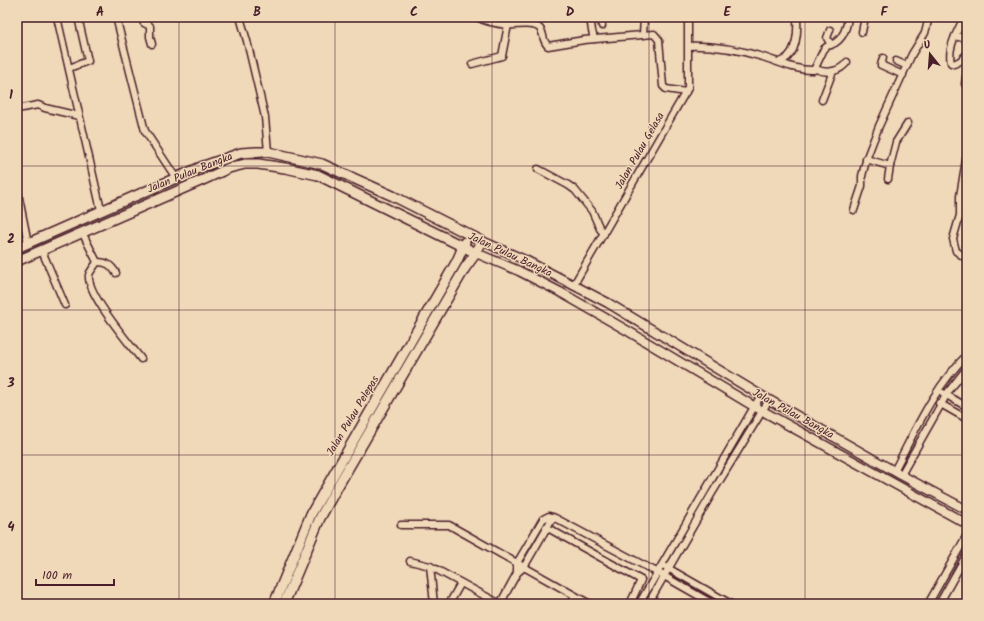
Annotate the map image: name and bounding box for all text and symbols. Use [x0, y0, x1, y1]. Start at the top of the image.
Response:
text: A [96, 2, 104, 23]
text: B [253, 2, 261, 23]
text: C [410, 2, 418, 23]
text: D [566, 2, 575, 23]
text: E [723, 2, 731, 23]
text: F [880, 2, 888, 23]
north arrow [910, 34, 950, 74]
text: U [922, 36, 934, 55]
text: 1 [9, 85, 13, 106]
street label: Jalan Pulau Gelasa [611, 109, 669, 193]
street label: Jalan Pulau Bangka [145, 148, 235, 198]
street label: Jalan Pulau Bangka [465, 228, 555, 282]
text: 2 [7, 229, 15, 250]
street label: Jalan Pulau Pelepas [322, 372, 384, 460]
text: 3 [6, 373, 15, 394]
street label: Jalan Pulau Bangka [749, 384, 837, 444]
text: 4 [7, 517, 15, 538]
scale bar [36, 561, 114, 587]
text: 100 m [42, 566, 73, 585]

